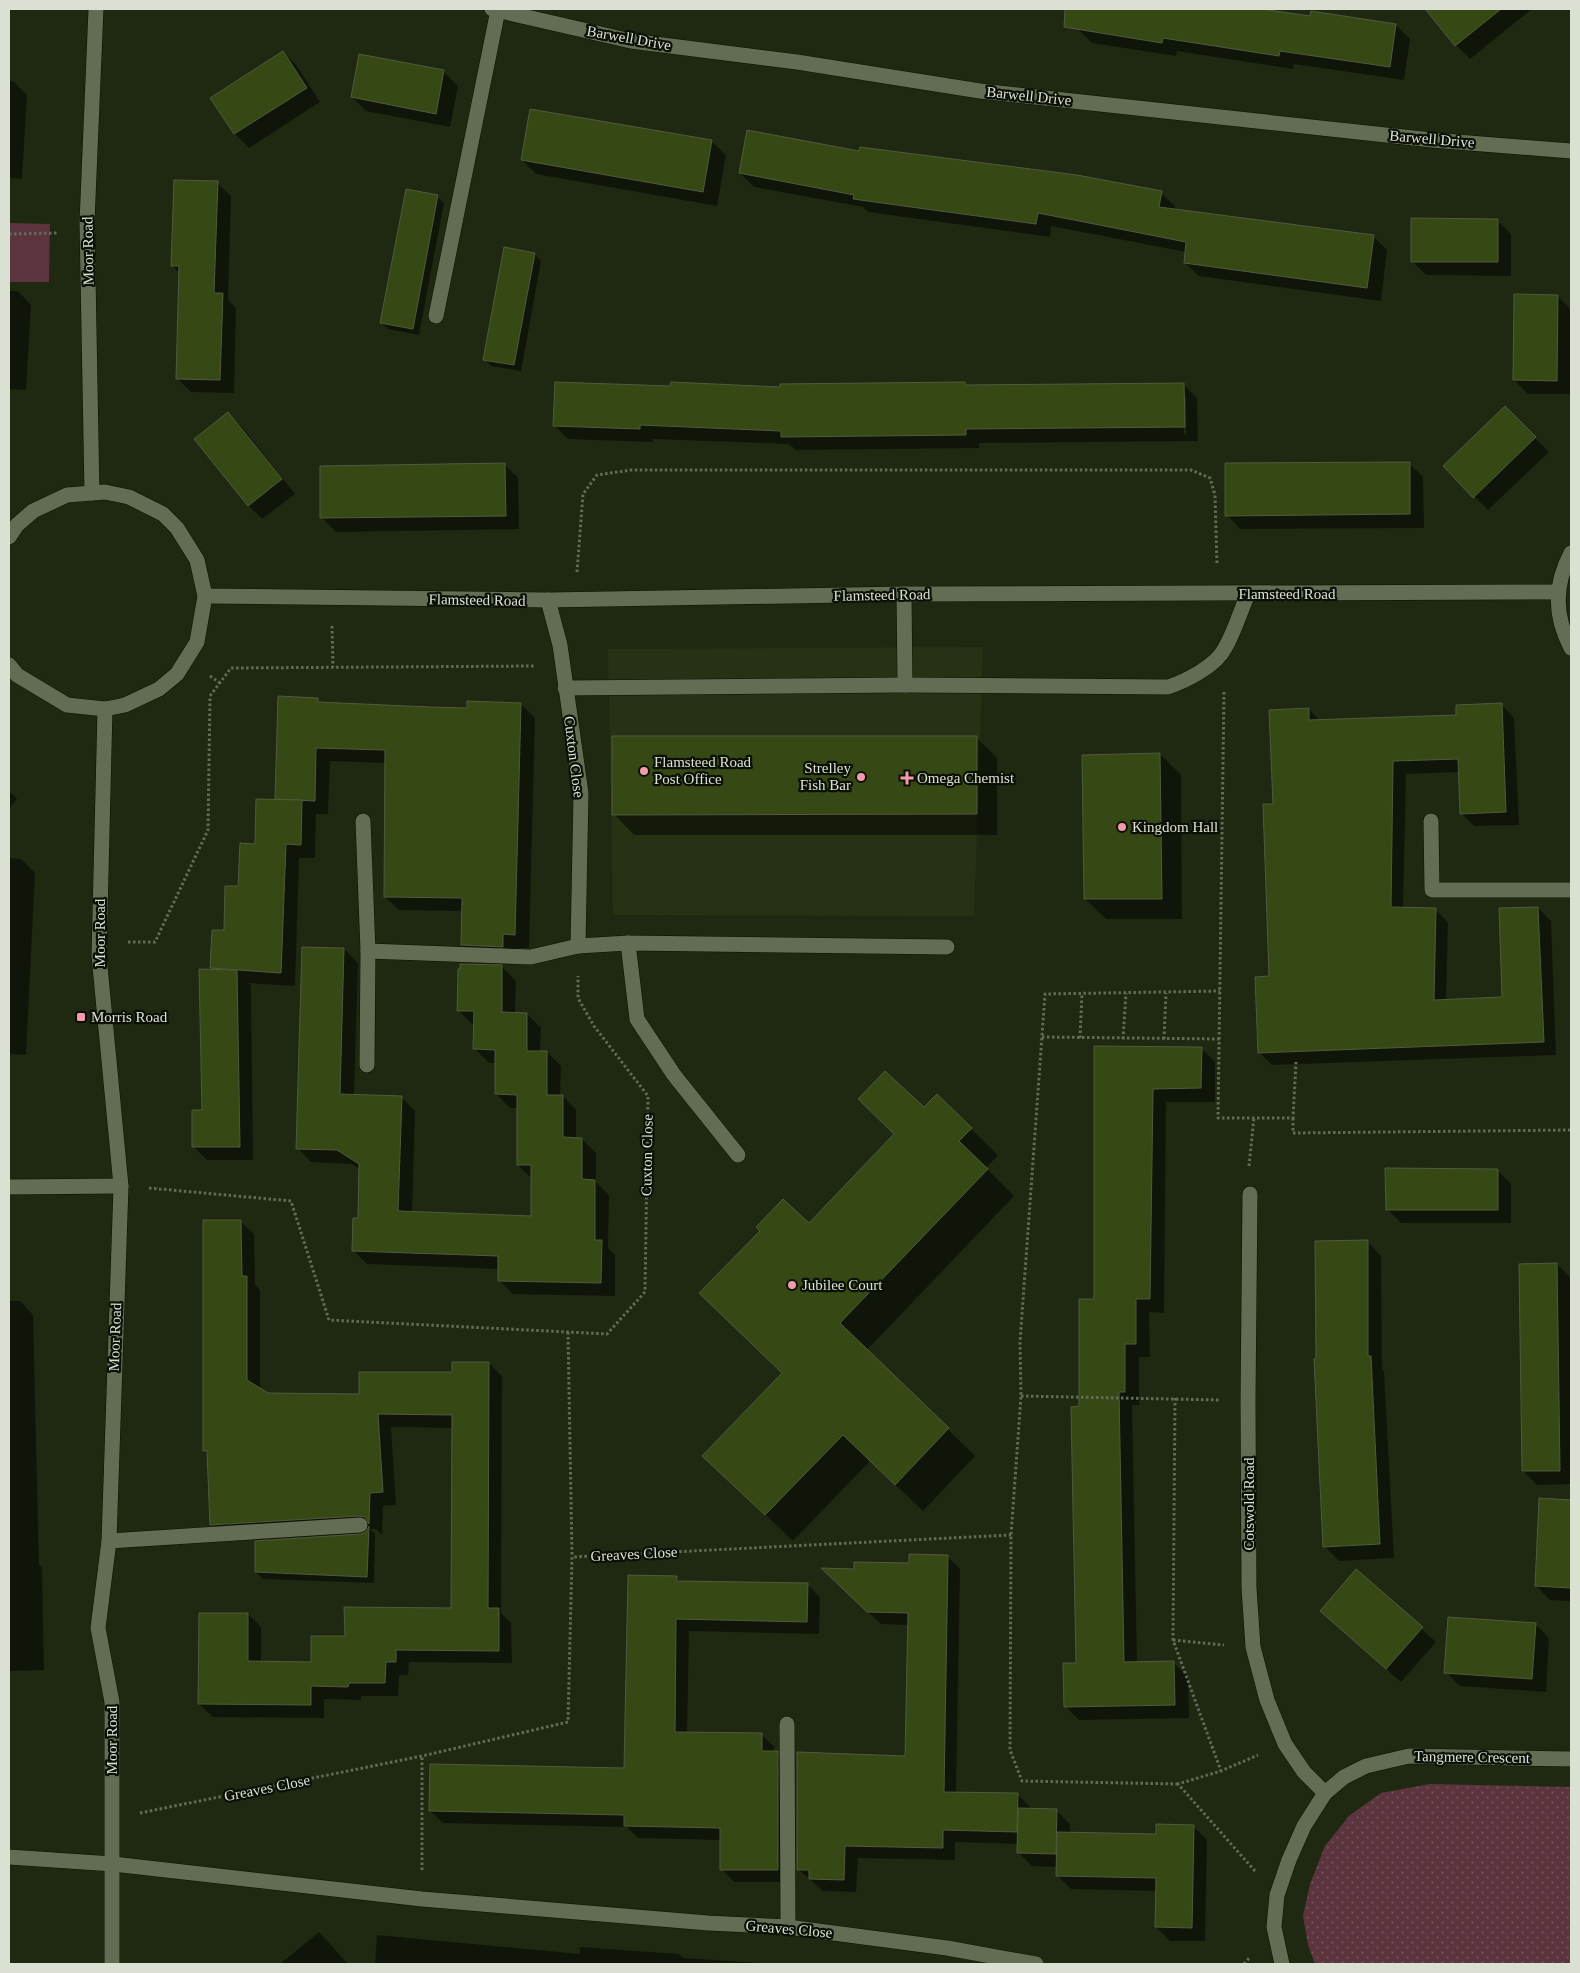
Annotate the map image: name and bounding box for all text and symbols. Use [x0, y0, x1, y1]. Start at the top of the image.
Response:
street label: Barwell Drive [586, 23, 673, 53]
street label: Barwell Drive [986, 84, 1073, 108]
street label: Barwell Drive [1389, 127, 1476, 151]
street label: Moor Road [79, 216, 97, 286]
street label: Flamsteed Road [833, 586, 931, 604]
street label: Flamsteed Road [1238, 586, 1336, 602]
street label: Flamsteed Road [428, 591, 526, 609]
street label: Cuxton Close [561, 715, 587, 799]
place label: Flamsteed Road Post Office [654, 754, 752, 787]
place label: Strelley Fish Bar [800, 760, 851, 793]
marker: Flamsteed Road Post Office [638, 765, 650, 777]
place label: Omega Chemist [917, 770, 1015, 786]
marker: Strelley Fish Bar [855, 771, 867, 783]
marker: Omega Chemist [901, 772, 913, 784]
place label: Kingdom Hall [1132, 819, 1218, 835]
marker: Kingdom Hall [1116, 821, 1128, 833]
street label: Moor Road [92, 898, 108, 967]
place label: Morris Road [91, 1009, 168, 1025]
marker: Morris Road [75, 1011, 87, 1023]
street label: Cuxton Close [638, 1113, 656, 1196]
place label: Jubilee Court [802, 1277, 883, 1293]
marker: Jubilee Court [786, 1279, 798, 1291]
street label: Moor Road [106, 1302, 124, 1372]
street label: Cotswold Road [1241, 1457, 1257, 1550]
street label: Greaves Close [590, 1544, 678, 1564]
street label: Moor Road [104, 1705, 120, 1774]
street label: Tangmere Crescent [1414, 1748, 1531, 1766]
street label: Greaves Close [223, 1772, 312, 1804]
street label: Greaves Close [745, 1917, 833, 1941]

